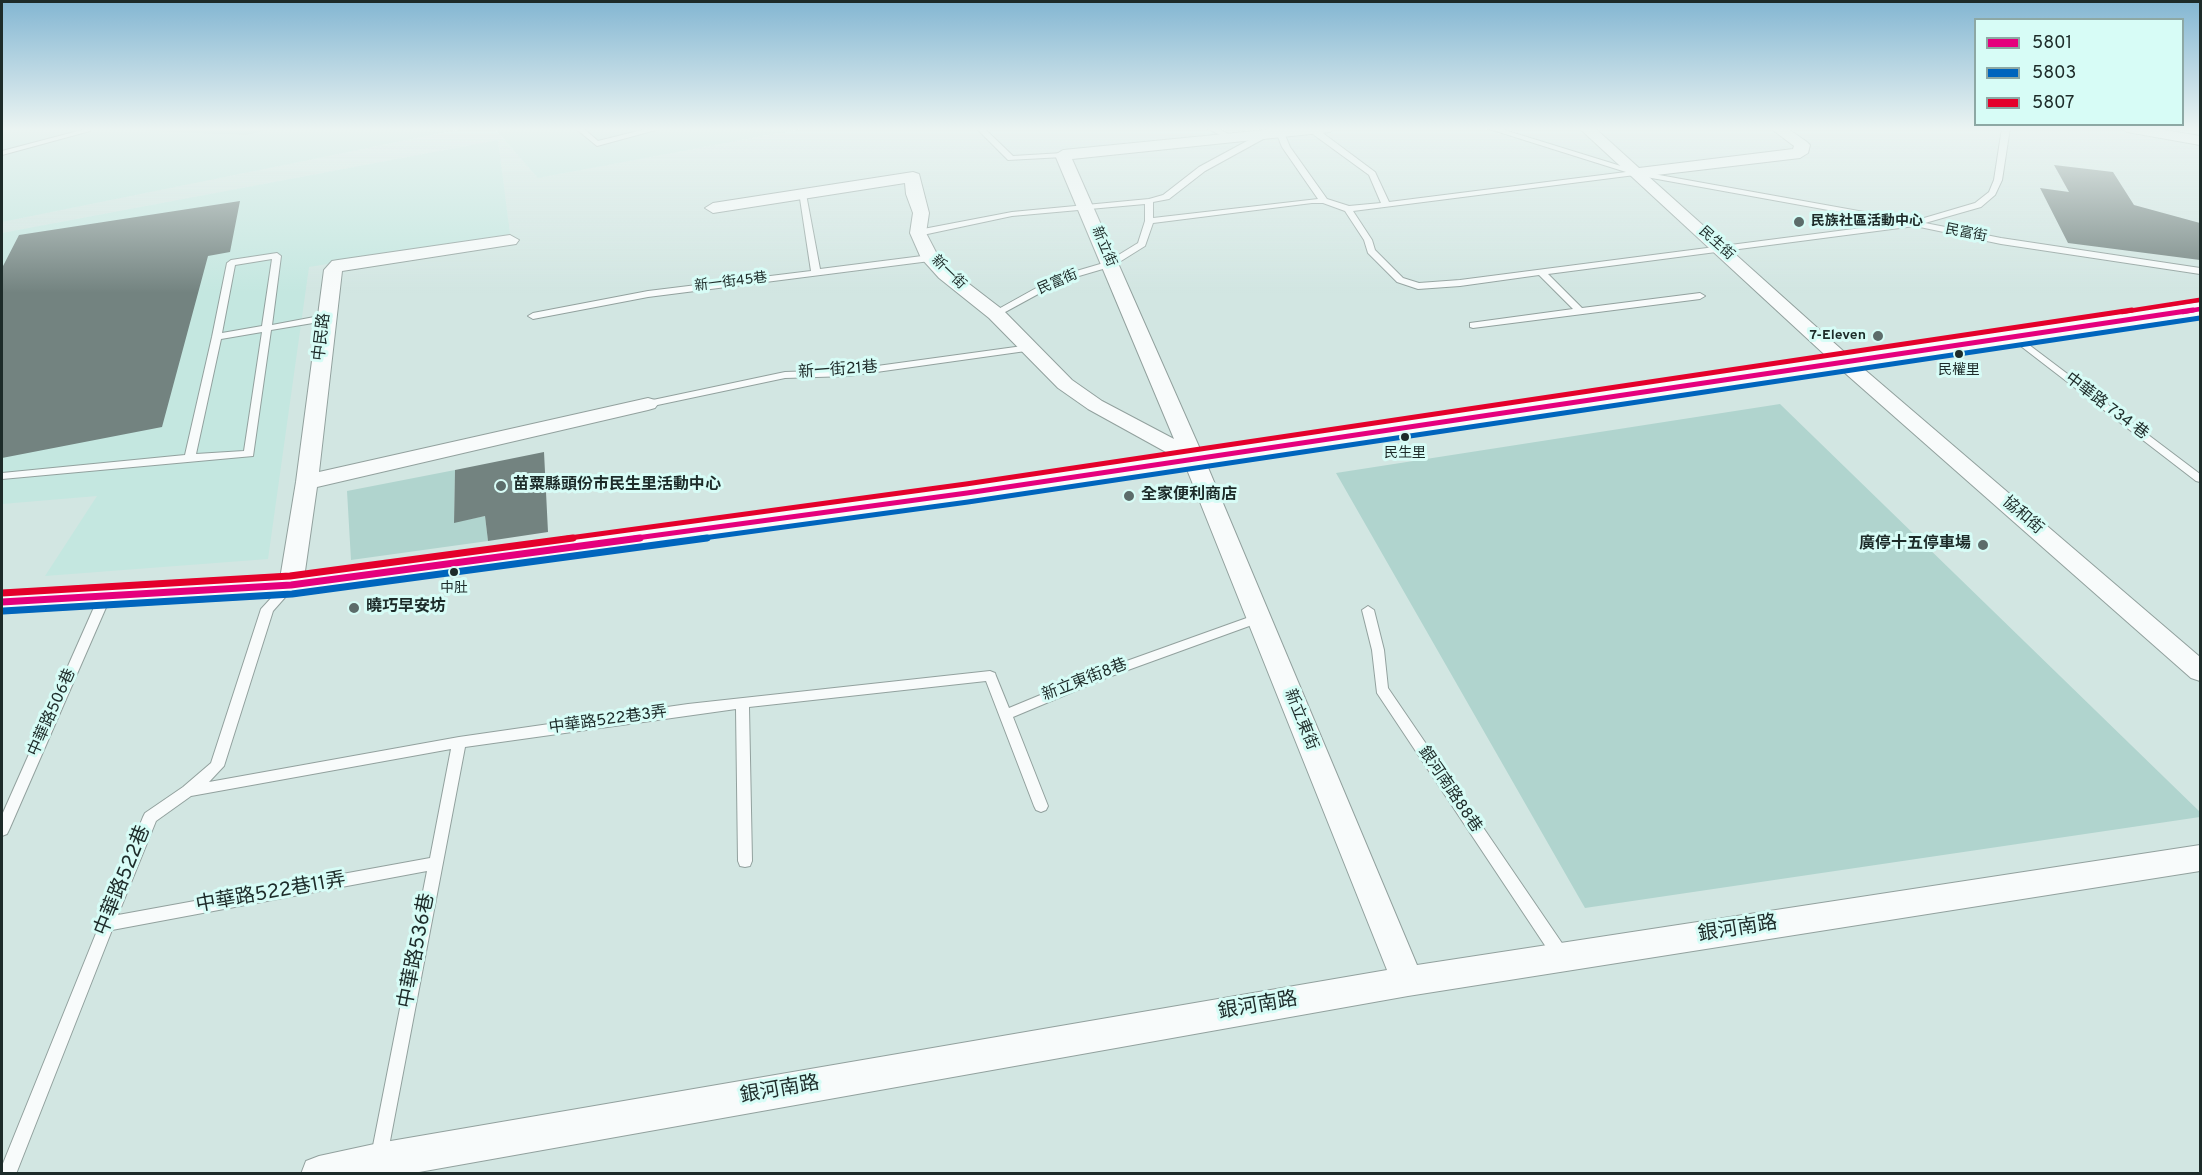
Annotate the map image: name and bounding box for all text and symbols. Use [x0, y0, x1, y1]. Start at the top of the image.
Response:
legend [1974, 18, 2184, 126]
text: 5801 [2032, 32, 2072, 55]
text: 5803 [2032, 62, 2076, 85]
text: 5807 [2032, 92, 2074, 115]
place label: 民族社區活動中心 [1811, 214, 1923, 230]
marker: 民族社區活動中心 [1792, 215, 1806, 229]
street label: 民富街 [1944, 222, 1988, 246]
street label: 新立街 [1087, 224, 1119, 270]
street label: 民生街 [1695, 224, 1737, 264]
street label: 新一街 [927, 252, 969, 294]
street label: 民富街 [1035, 267, 1081, 299]
street label: 新一街45巷 [694, 270, 768, 296]
street label: 中民路 [311, 312, 335, 362]
place label: 7-Eleven [1809, 328, 1866, 344]
marker: 7-Eleven [1871, 329, 1885, 343]
marker: 民權里 [1953, 348, 1965, 360]
street label: 新一街21巷 [798, 359, 878, 383]
place label: 民權里 [1938, 363, 1980, 379]
street label: 中華路 734 巷 [2061, 369, 2151, 445]
marker: 民生里 [1399, 431, 1411, 443]
place label: 民生里 [1384, 446, 1426, 462]
place label: 苗粟縣頭份巿民生里活動中心 [513, 476, 721, 496]
marker: 苗粟縣頭份巿民生里活動中心 [494, 479, 508, 493]
place label: 全家便利商店 [1141, 486, 1237, 506]
marker: 全家便利商店 [1122, 489, 1136, 503]
street label: 協和街 [1998, 493, 2046, 539]
place label: 廣停十五停車場 [1859, 535, 1971, 555]
marker: 廣停十五停車場 [1976, 538, 1990, 552]
marker: 中肚 [448, 566, 460, 578]
place label: 中肚 [440, 581, 468, 597]
place label: 曉巧早安坊 [366, 598, 446, 618]
marker: 曉巧早安坊 [347, 601, 361, 615]
street label: 新立東街8巷 [1040, 656, 1130, 706]
street label: 中華路506巷 [25, 666, 81, 760]
street label: 新立東街 [1279, 687, 1321, 753]
street label: 中華路522巷3弄 [548, 703, 668, 739]
street label: 銀河南路88巷 [1413, 743, 1485, 837]
street label: 中華路522巷 [91, 822, 157, 940]
street label: 中華路522巷11弄 [194, 869, 348, 919]
street label: 中華路536巷 [395, 892, 441, 1010]
street label: 銀河南路 [1697, 912, 1779, 948]
street label: 銀河南路 [1217, 988, 1299, 1026]
street label: 銀河南路 [739, 1072, 821, 1110]

